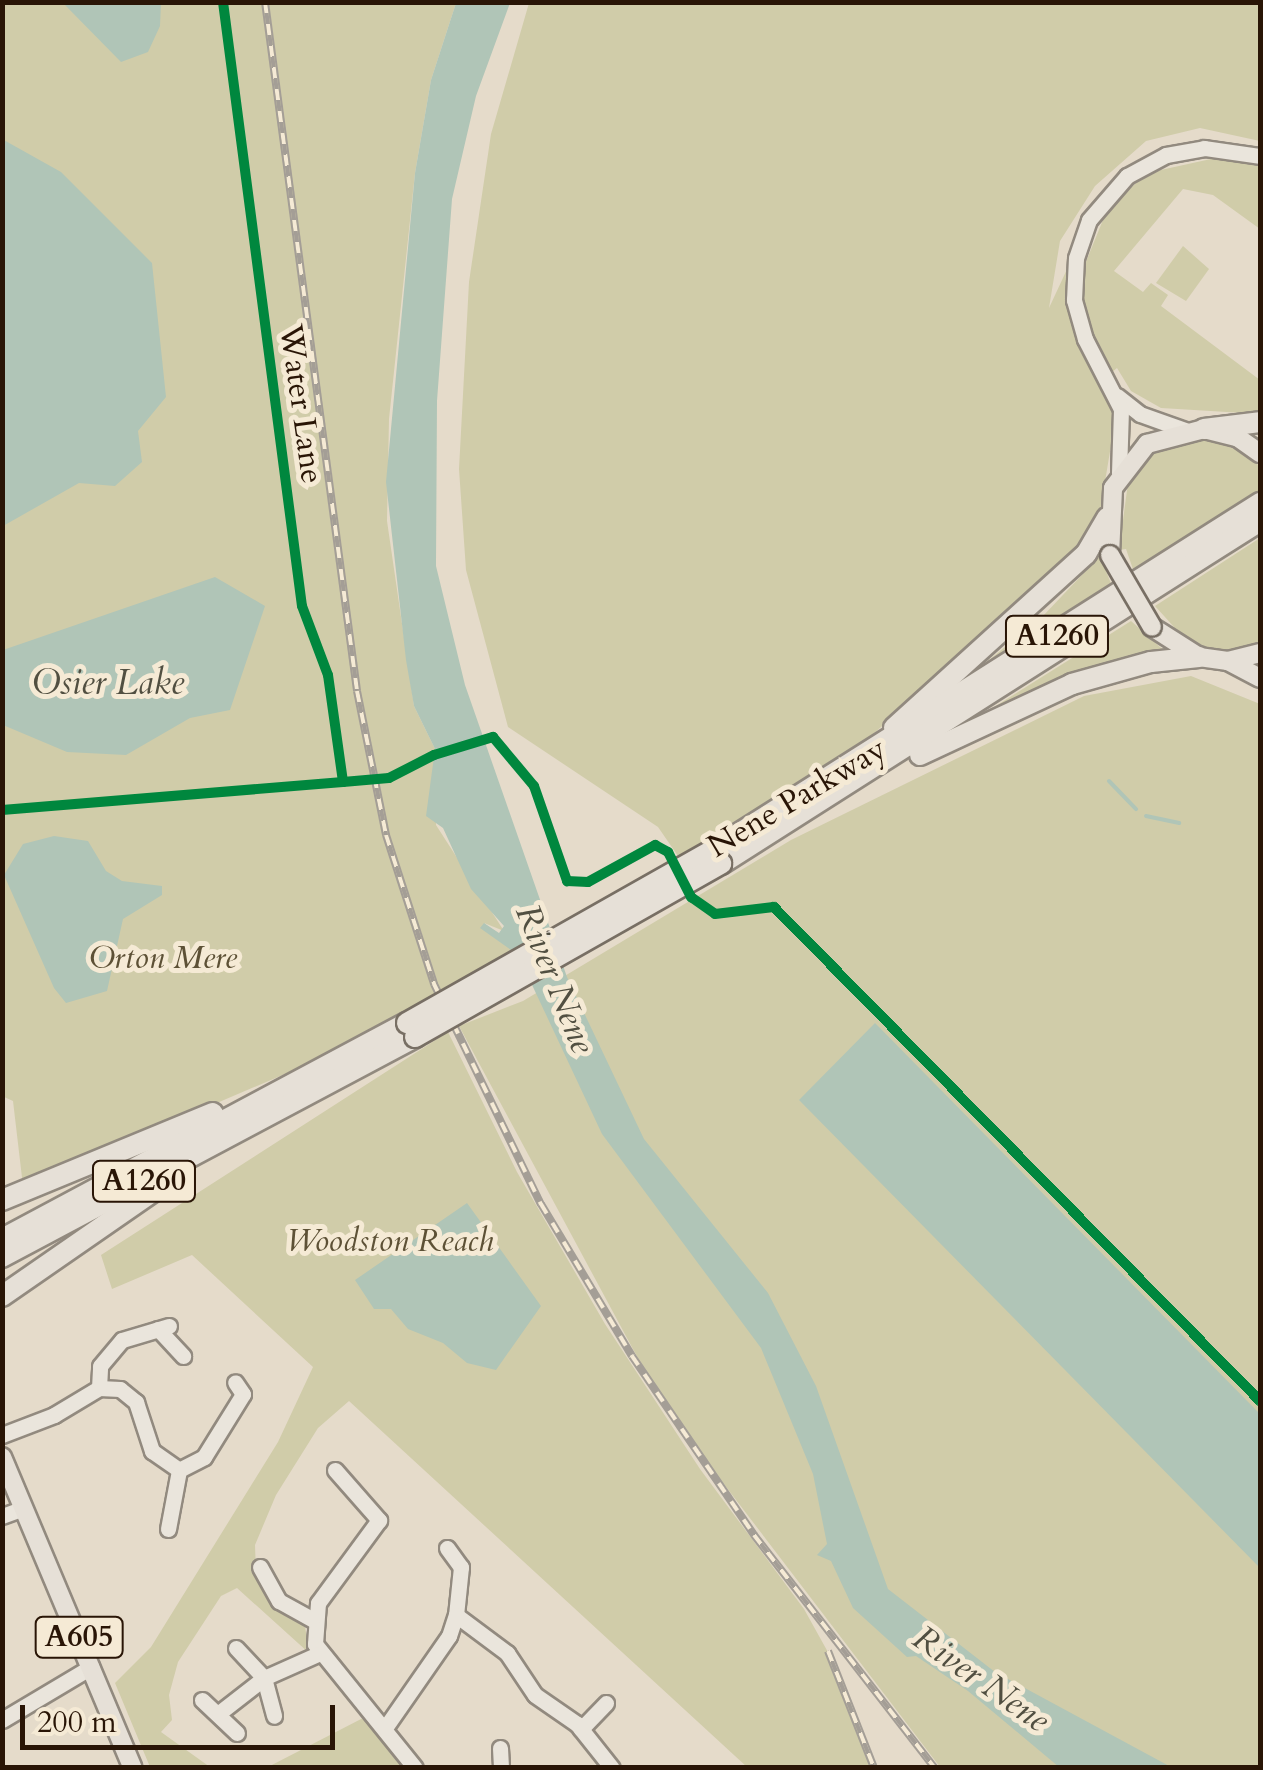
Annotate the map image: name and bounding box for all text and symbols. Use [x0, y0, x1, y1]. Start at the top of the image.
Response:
street label: Water Lane [271, 322, 331, 486]
road number: A1260 [1004, 611, 1110, 661]
water label: Osier Lake [32, 662, 184, 704]
street label: Nene Parkway [701, 730, 893, 866]
water label: River Nene [506, 898, 604, 1060]
park label: Orton Mere [89, 939, 237, 977]
road number: A1260 [92, 1156, 196, 1206]
park label: Woodston Reach [286, 1222, 494, 1260]
road number: A605 [34, 1612, 124, 1662]
water label: River Nene [905, 1617, 1057, 1741]
scale bar [25, 1685, 340, 1747]
text: 200 m [37, 1702, 117, 1743]

